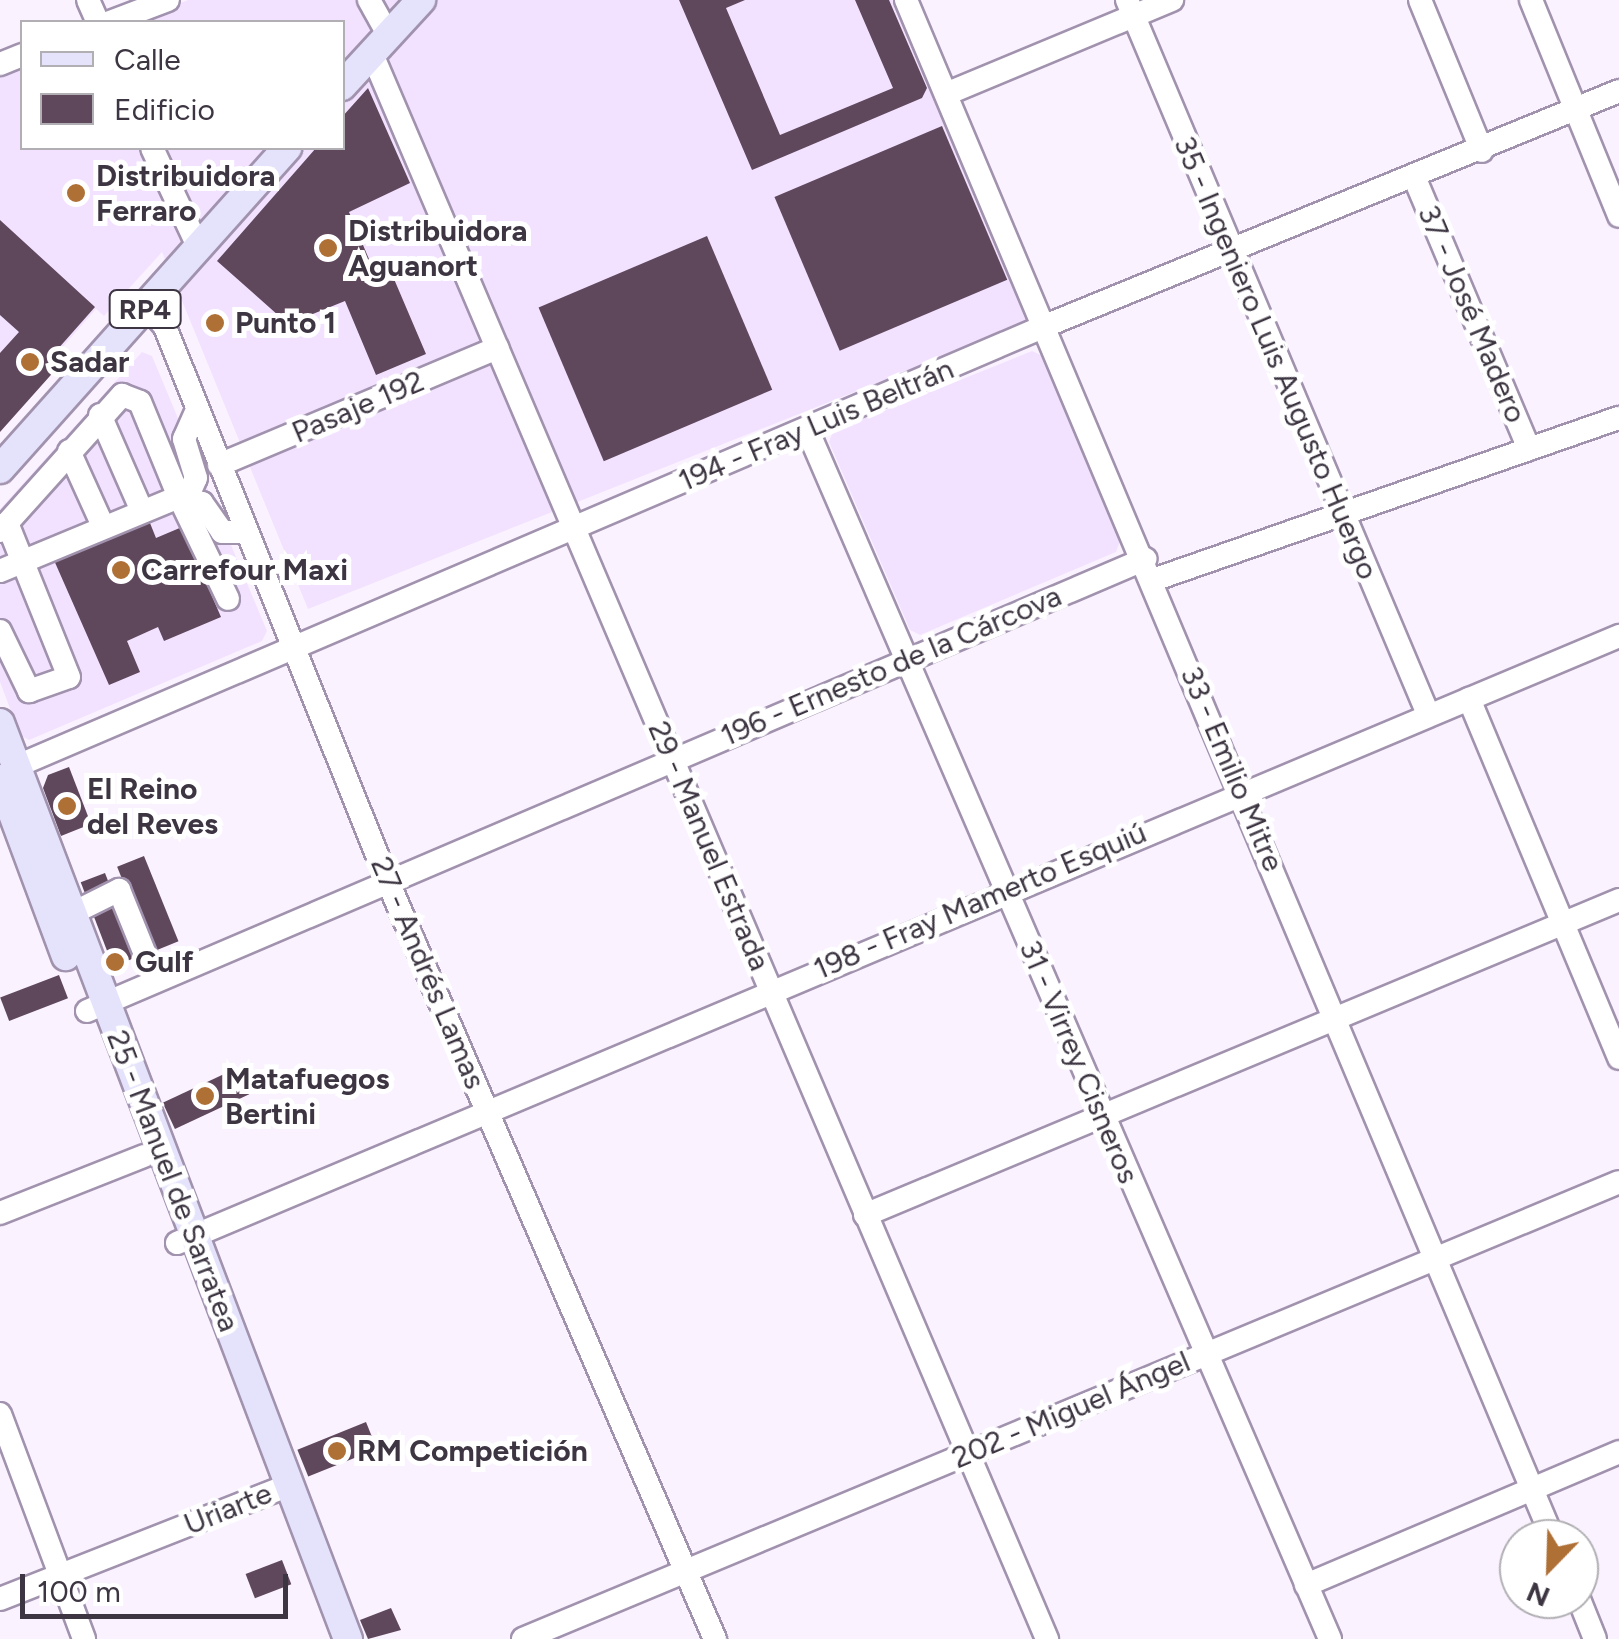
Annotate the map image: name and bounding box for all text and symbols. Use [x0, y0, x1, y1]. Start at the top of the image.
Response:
legend [20, 20, 345, 150]
text: Calle [114, 41, 181, 78]
text: Edificio [114, 91, 215, 128]
street label: 35 - Ingeniero Luis Augusto Huergo [1166, 131, 1386, 585]
place label: Distribuidora Ferraro [96, 158, 276, 228]
marker: Distribuidora Ferraro [65, 182, 87, 204]
street label: 37 - José Madero [1410, 200, 1534, 428]
place label: Distribuidora Aguanort [348, 213, 528, 284]
marker: Distribuidora Aguanort [317, 237, 339, 259]
road number: RP4 [108, 286, 182, 332]
place label: Punto 1 [235, 305, 336, 341]
marker: Punto 1 [204, 312, 226, 334]
place label: Sadar [50, 344, 129, 380]
marker: Sadar [19, 351, 41, 373]
street label: 194 - Fray Luis Beltrán [673, 351, 959, 499]
street label: Pasaje 192 [287, 363, 429, 451]
place label: Carrefour Maxi [141, 552, 348, 588]
marker: Carrefour Maxi [110, 559, 132, 581]
street label: 196 - Ernesto de la Cárcova [715, 578, 1067, 754]
street label: 33 - Emilio Mitre [1173, 661, 1291, 877]
street label: 29 - Manuel Estrada [640, 716, 778, 976]
place label: El Reino del Reves [87, 771, 218, 842]
marker: El Reino del Reves [56, 795, 78, 817]
street label: 198 - Fray Mamerto Esquiú [808, 815, 1152, 987]
street label: 27 - Andrés Lamas [363, 852, 493, 1094]
street label: 31 - Virrey Cisneros [1012, 935, 1146, 1189]
place label: Gulf [135, 944, 193, 980]
marker: Gulf [104, 951, 126, 973]
street label: 25 - Manuel de Sarratea [99, 1025, 247, 1337]
place label: Matafuegos Bertini [225, 1061, 389, 1132]
marker: Matafuegos Bertini [194, 1085, 216, 1107]
street label: 202 - Miguel Ángel [947, 1344, 1195, 1476]
place label: RM Competición [357, 1433, 588, 1469]
marker: RM Competición [326, 1440, 348, 1462]
street label: Uriarte [179, 1475, 277, 1543]
north arrow [1499, 1519, 1599, 1619]
scale bar [25, 1554, 292, 1616]
text: 100 m [37, 1573, 121, 1610]
text: N [1521, 1575, 1555, 1615]

